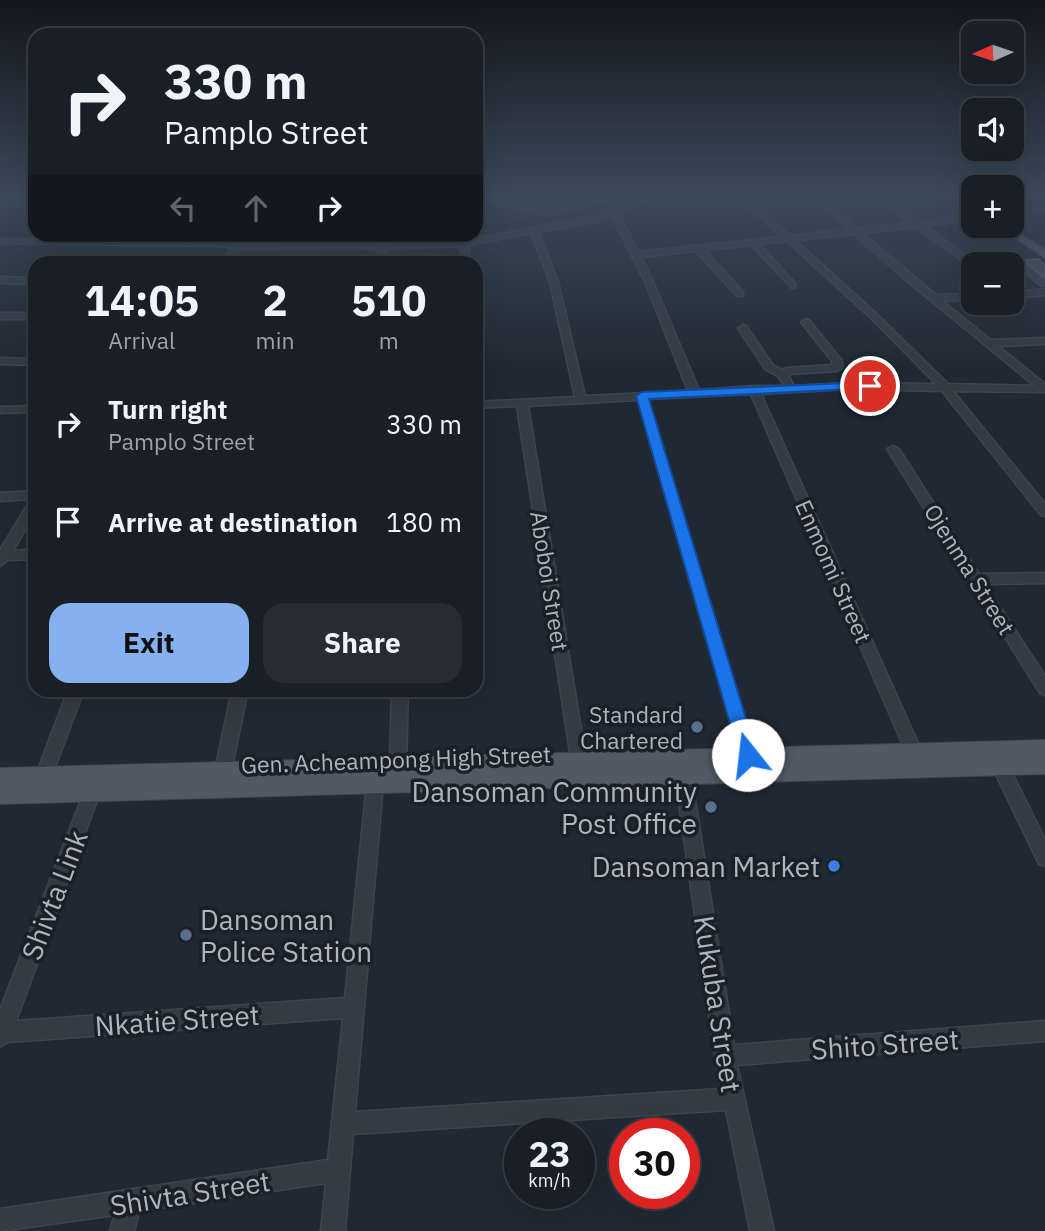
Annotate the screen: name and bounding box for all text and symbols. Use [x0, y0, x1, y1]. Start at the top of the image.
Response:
north arrow [961, 21, 1024, 84]
map controls [961, 21, 1024, 315]
text: 330 m [164, 49, 308, 112]
icon: right [49, 56, 140, 147]
button: sound [961, 98, 1024, 161]
text: Pamplo Street [164, 111, 369, 153]
button: + [961, 175, 1024, 238]
icon: left [164, 189, 202, 227]
icon: ahead [237, 189, 275, 227]
icon: right [310, 189, 348, 227]
button: − [961, 252, 1024, 315]
text: 14:05 [84, 273, 199, 328]
text: 2 [262, 273, 288, 328]
text: 510 [351, 273, 427, 328]
text: Arrival [108, 325, 175, 355]
text: min [256, 325, 294, 355]
text: m [379, 325, 399, 355]
pin [840, 356, 900, 416]
icon: arrive [851, 367, 889, 405]
text: Turn right [108, 392, 227, 426]
icon: right [49, 405, 87, 443]
text: 330 m [386, 407, 462, 441]
text: Pamplo Street [108, 426, 255, 456]
street label: Enmomi Street [789, 495, 879, 647]
street label: Ojenma Street [918, 498, 1022, 640]
icon: arrive [49, 503, 87, 541]
text: Arrive at destination [108, 505, 358, 539]
text: 180 m [386, 505, 462, 539]
street label: Aboboi Street [524, 509, 576, 653]
button: Exit [49, 603, 249, 683]
button: Share [263, 603, 462, 683]
place label: Standard Chartered [580, 699, 683, 755]
position arrow [711, 718, 785, 792]
marker: Standard Chartered [689, 719, 705, 735]
street label: Gen. Acheampong High Street [240, 739, 552, 779]
place label: Dansoman Community Post Office [412, 773, 697, 842]
marker: Dansoman Community Post Office [703, 799, 719, 815]
street label: Shivta Link [12, 825, 96, 965]
place label: Dansoman Market [592, 848, 820, 885]
marker: Dansoman Market [826, 858, 842, 874]
place label: Dansoman Police Station [200, 901, 372, 970]
street label: Kukuba Street [686, 913, 750, 1095]
marker: Dansoman Police Station [178, 927, 194, 943]
street label: Nkatie Street [93, 996, 261, 1044]
street label: Shito Street [810, 1020, 960, 1068]
speed limit sign: 30 [609, 1118, 700, 1209]
text: 23 [528, 1131, 571, 1177]
street label: Shivta Street [107, 1162, 273, 1224]
text: km/h [528, 1169, 571, 1192]

